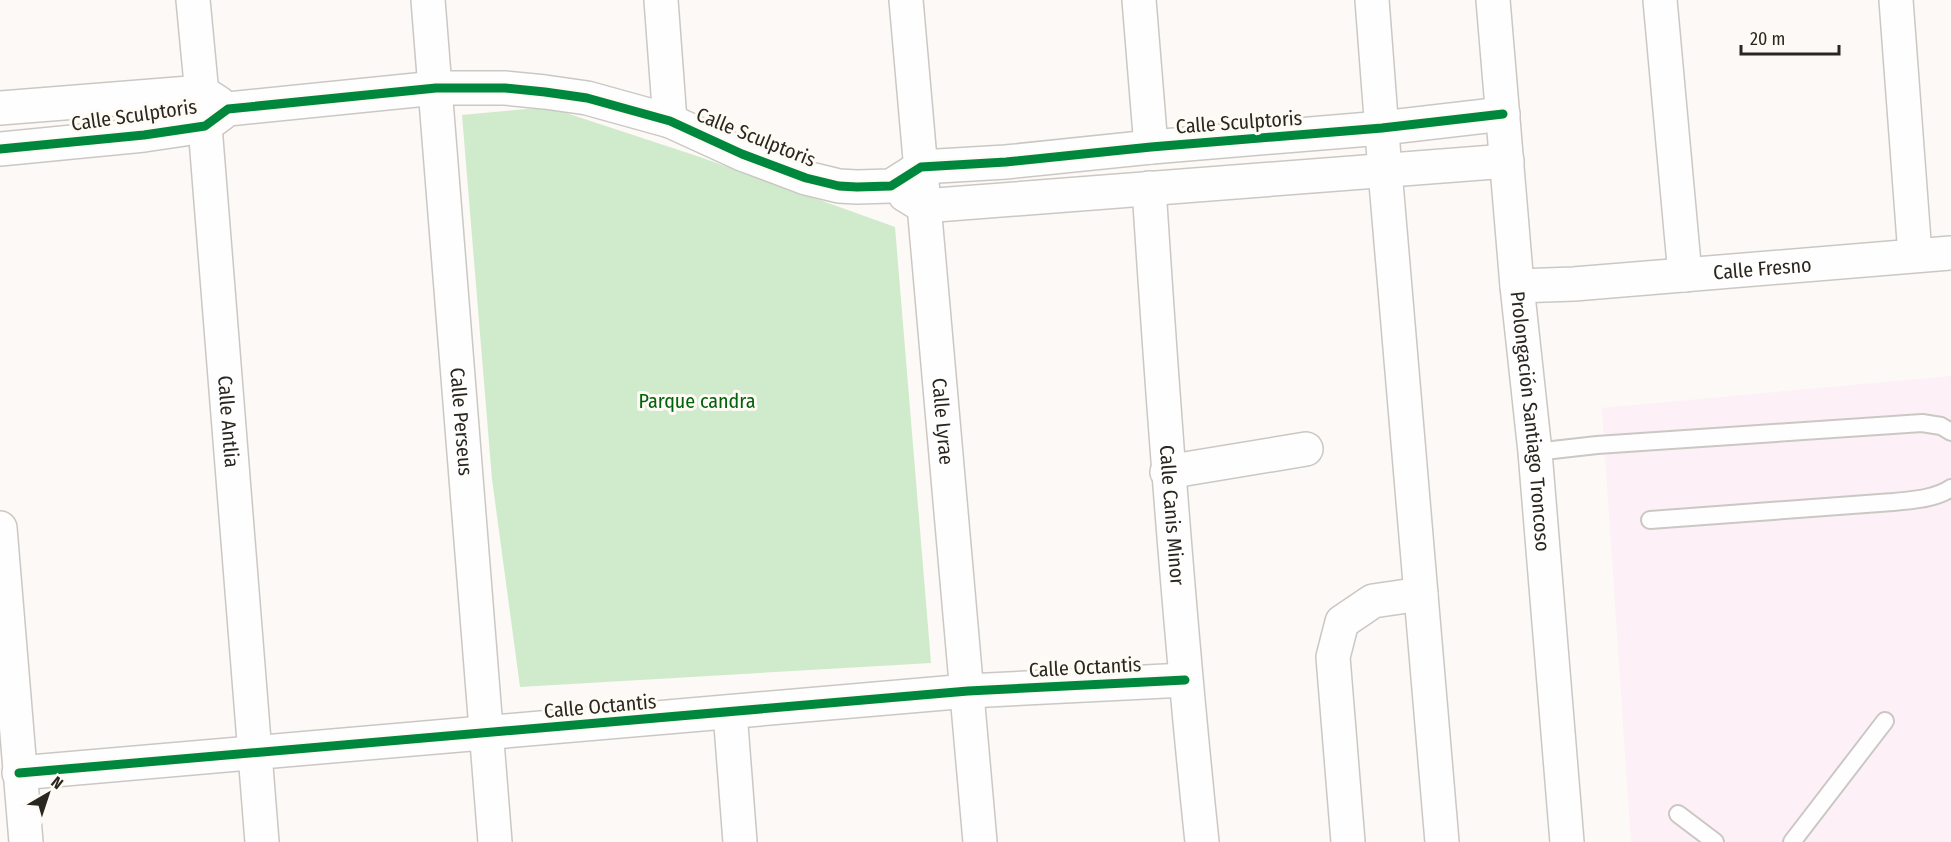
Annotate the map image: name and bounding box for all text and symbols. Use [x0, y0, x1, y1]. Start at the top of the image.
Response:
scale bar [1741, 18, 1838, 56]
text: 20 m [1750, 28, 1785, 50]
street label: Calle Sculptoris [70, 94, 198, 136]
street label: Calle Sculptoris [693, 102, 819, 172]
street label: Calle Sculptoris [1175, 106, 1303, 138]
street label: Calle Fresno [1712, 253, 1812, 285]
street label: Prolongación Santiago Troncoso [1506, 290, 1555, 552]
street label: Calle Perseus [445, 367, 478, 477]
street label: Calle Antlia [213, 375, 244, 468]
street label: Calle Lyrae [927, 377, 959, 466]
park label: Parque candra [639, 389, 755, 413]
street label: Calle Canis Minor [1155, 444, 1190, 586]
street label: Calle Octantis [1028, 652, 1142, 682]
street label: Calle Octantis [543, 689, 657, 723]
north arrow [18, 764, 78, 824]
text: N [47, 772, 67, 793]

